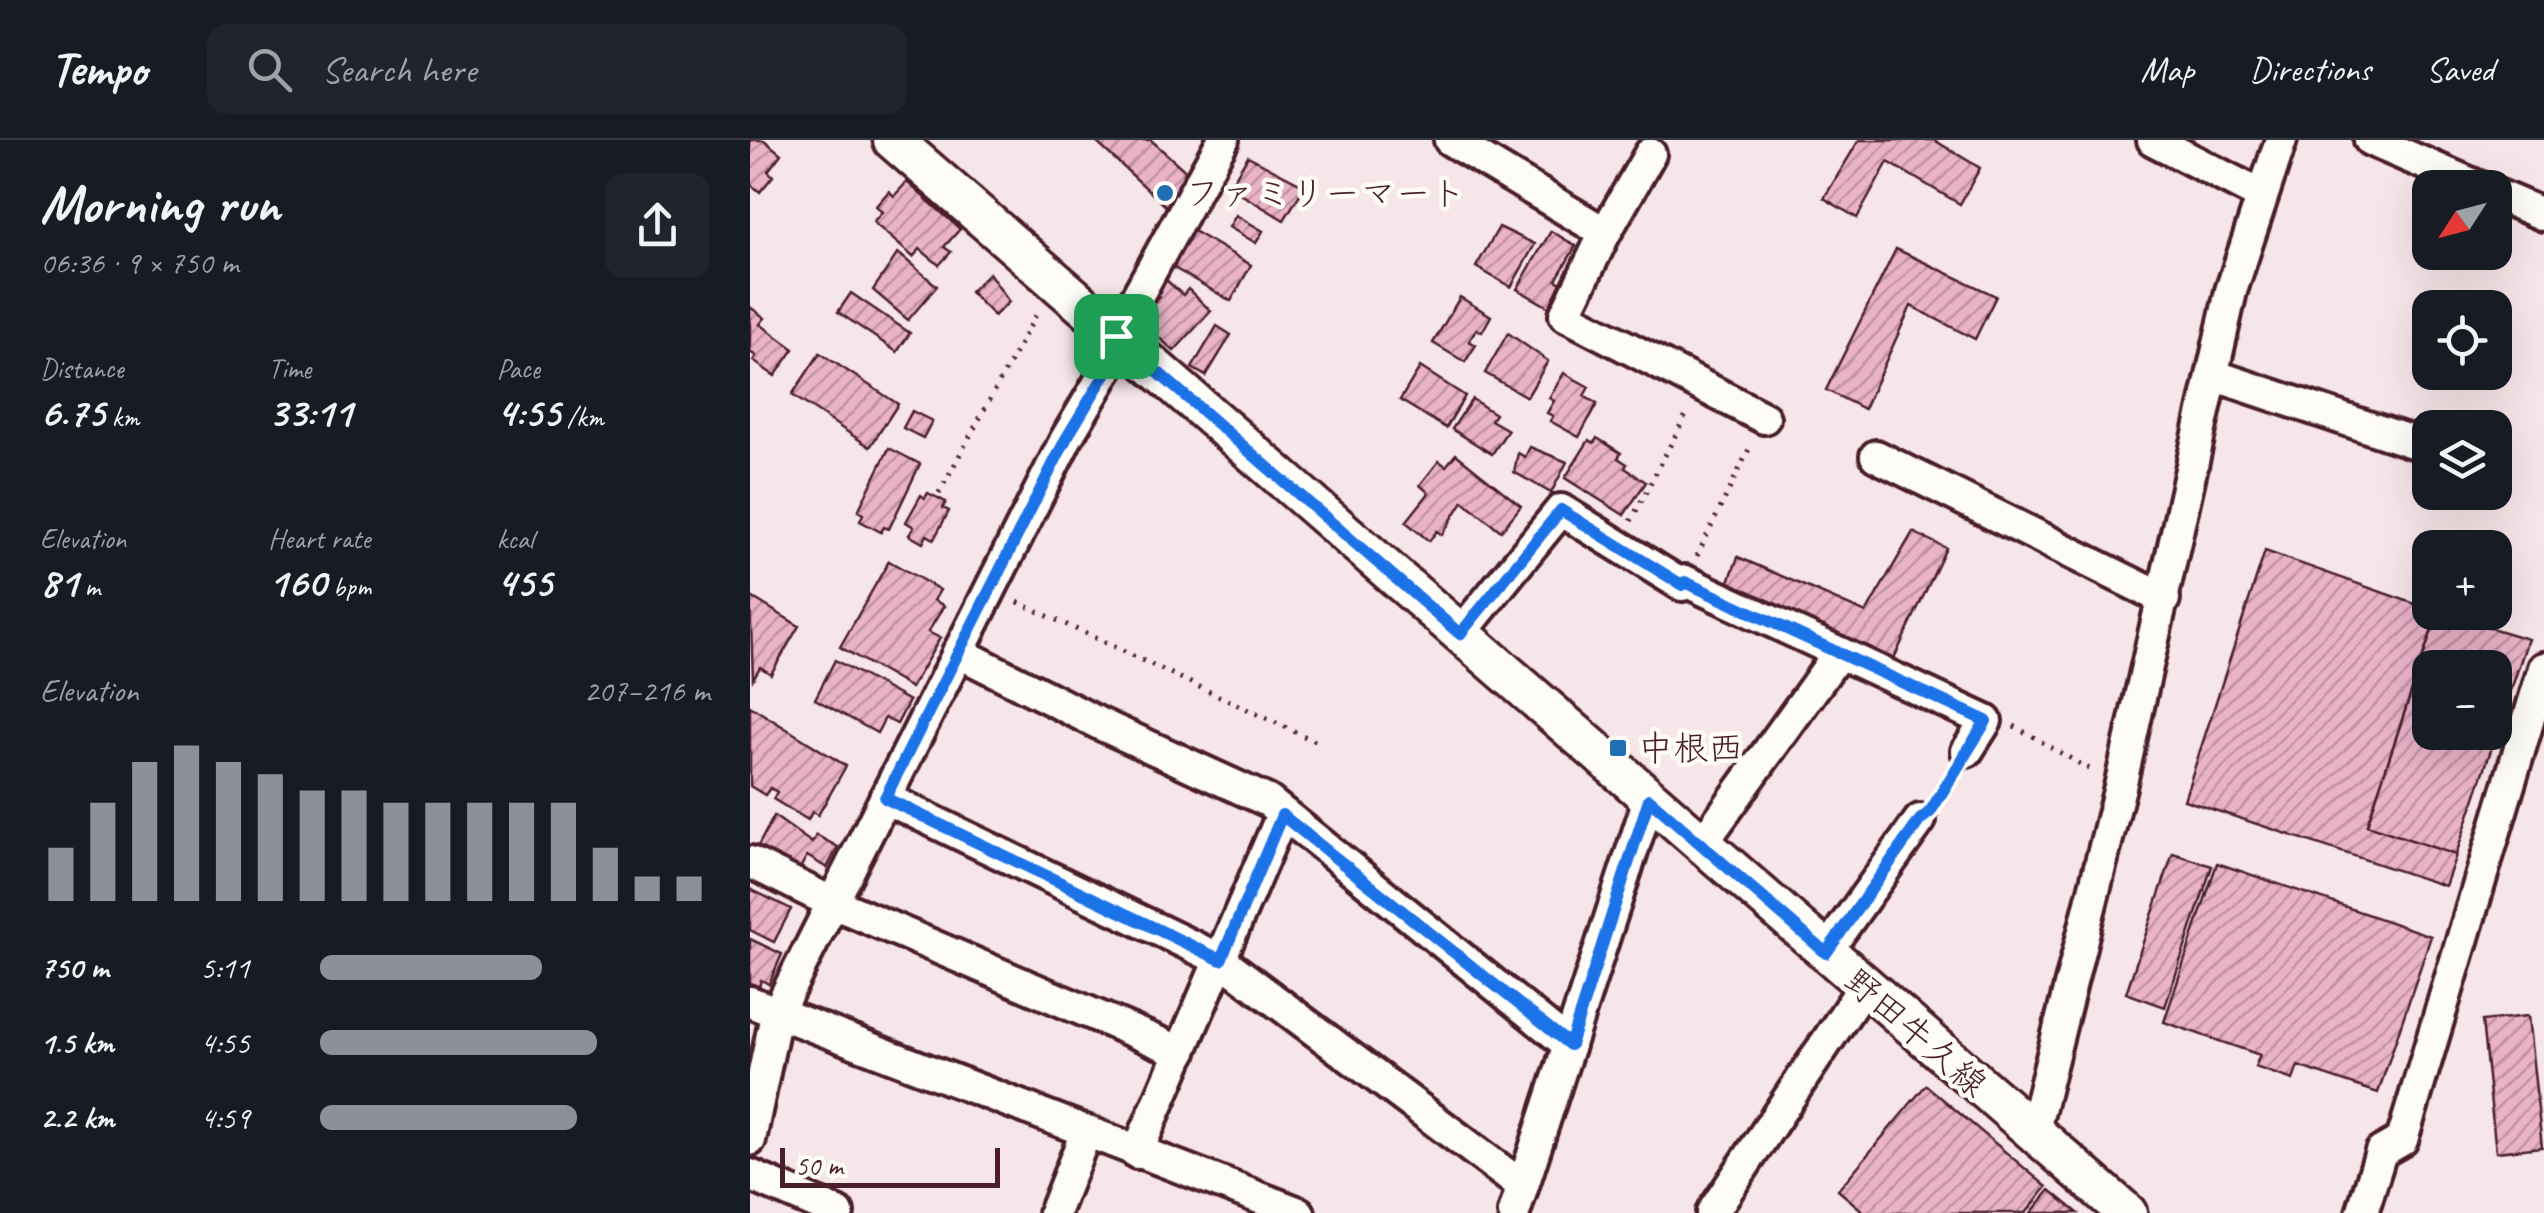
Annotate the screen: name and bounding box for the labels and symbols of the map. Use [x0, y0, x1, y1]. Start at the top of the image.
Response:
north arrow [2412, 170, 2512, 270]
place label: ファミリーマート [1185, 171, 1466, 216]
marker: ファミリーマート [1154, 182, 1176, 204]
pin [1074, 294, 1159, 379]
place label: 中根西 [1638, 726, 1743, 771]
marker: 中根西 [1607, 737, 1629, 759]
street label: 野田牛久線 [1835, 958, 1996, 1107]
scale bar [780, 1143, 1000, 1188]

